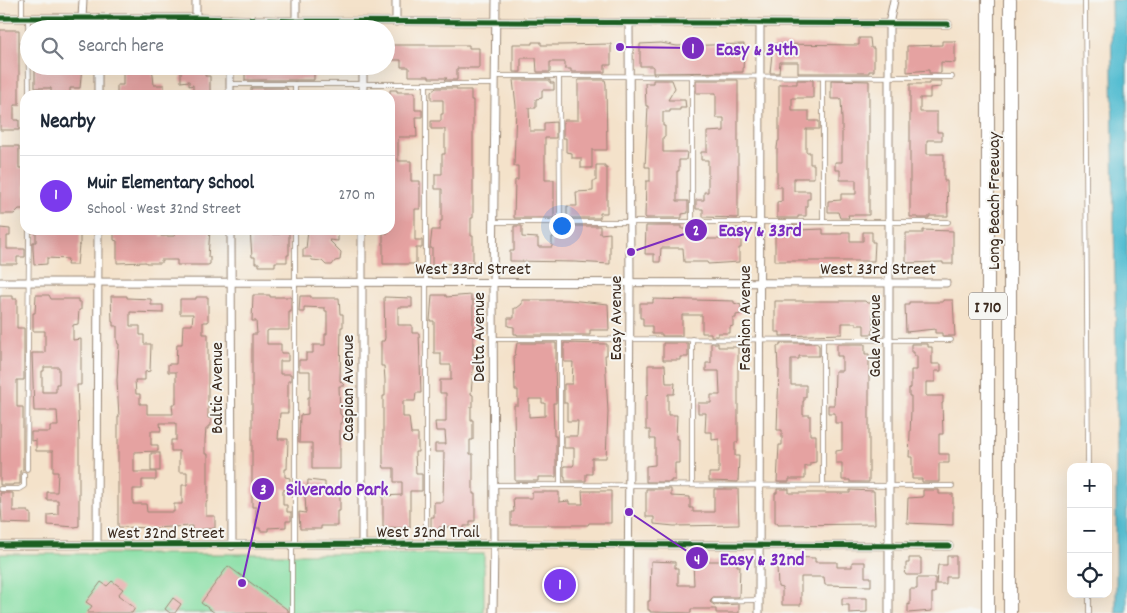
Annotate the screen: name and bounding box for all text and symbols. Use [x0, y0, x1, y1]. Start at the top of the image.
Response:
search box [20, 20, 395, 75]
callout: Easy & 34th [681, 31, 808, 65]
icon: search [38, 34, 66, 62]
text: Search here [78, 34, 164, 61]
text: Easy & 34th [716, 38, 798, 65]
text: 1 [691, 39, 695, 61]
text: Nearby [40, 108, 95, 138]
street label: Long Beach Freeway [983, 131, 1008, 270]
text: Muir Elementary School [87, 171, 254, 198]
text: 1 [54, 184, 58, 207]
text: 270 m [339, 184, 375, 207]
text: School · West 32nd Street [87, 198, 241, 221]
your location [549, 213, 575, 239]
callout: Easy & 33rd [684, 213, 812, 247]
text: Easy & 33rd [718, 219, 802, 246]
text: 2 [693, 221, 699, 243]
street label: West 33rd Street [415, 258, 531, 283]
street label: West 33rd Street [820, 258, 936, 283]
street label: Fashion Avenue [734, 265, 759, 371]
street label: Easy Avenue [605, 275, 630, 360]
street label: Delta Avenue [468, 292, 493, 382]
road number: I 710 [969, 292, 1007, 320]
street label: Gale Avenue [864, 294, 889, 378]
street label: Caspian Avenue [337, 335, 362, 441]
street label: Baltic Avenue [206, 342, 231, 434]
map controls [1067, 463, 1112, 598]
button: + [1067, 463, 1112, 508]
callout: Silverado Park [251, 472, 398, 506]
text: Silverado Park [286, 478, 389, 505]
text: 3 [260, 480, 267, 502]
button: − [1067, 508, 1112, 553]
street label: West 32nd Trail [376, 521, 480, 546]
street label: West 32nd Street [107, 522, 225, 547]
callout: Easy & 32nd [685, 541, 814, 575]
text: Easy & 32nd [720, 548, 804, 575]
text: 4 [694, 550, 700, 572]
button: locate [1067, 553, 1112, 598]
pin: 1 [544, 566, 576, 604]

